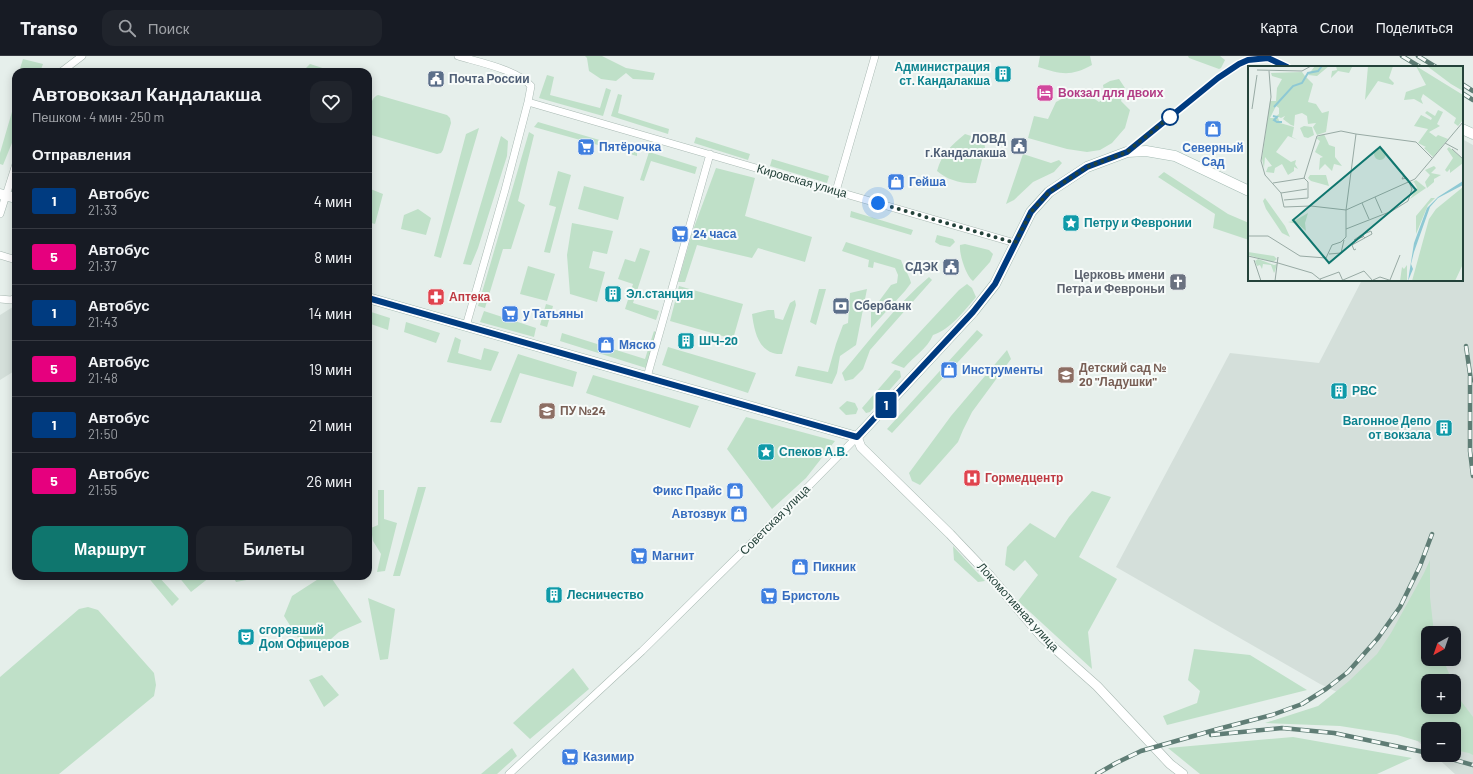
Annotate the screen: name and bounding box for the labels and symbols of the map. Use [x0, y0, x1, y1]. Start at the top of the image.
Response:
place label: Администрация ст. Кандалакша [895, 59, 990, 88]
building icon: Администрация ст. Кандалакша [993, 64, 1013, 84]
inset map [1248, 66, 1463, 281]
public building icon: Почта России [426, 69, 446, 89]
place label: Почта России [449, 71, 530, 85]
hotel icon: Вокзал для двоих [1035, 83, 1055, 103]
place label: Вокзал для двоих [1058, 85, 1164, 100]
unlabelled marker [1161, 108, 1179, 126]
shop icon: Северный Сад [1203, 119, 1223, 139]
place label: ЛОВД г.Кандалакша [925, 131, 1006, 160]
public building icon: ЛОВД г.Кандалакша [1009, 136, 1029, 156]
supermarket icon: Пятёрочка [576, 137, 596, 157]
place label: Пятёрочка [599, 139, 662, 154]
place label: Северный Сад [1182, 140, 1244, 169]
street label: Кировская улица [755, 160, 849, 201]
shop icon: Гейша [886, 172, 906, 192]
place label: Гейша [909, 174, 946, 188]
your location [868, 193, 888, 213]
place icon: Петру и Февронии [1061, 213, 1081, 233]
place label: Петру и Февронии [1084, 215, 1192, 230]
supermarket icon: 24 часа [670, 224, 690, 244]
place label: 24 часа [693, 226, 737, 240]
public building icon: СДЭК [941, 257, 961, 277]
place label: СДЭК [905, 259, 939, 274]
place label: Церковь имени Петра и Февроньи [1057, 267, 1165, 296]
church icon: Церковь имени Петра и Февроньи [1168, 272, 1188, 292]
building icon: Эл.станция [603, 284, 623, 304]
place label: Эл.станция [626, 286, 693, 301]
pharmacy icon: Аптека [426, 287, 446, 307]
place label: Аптека [449, 289, 490, 303]
bank icon: Сбербанк [831, 296, 851, 316]
place label: Сбербанк [854, 298, 912, 313]
supermarket icon: у Татьяны [500, 304, 520, 324]
place label: у Татьяны [523, 306, 584, 321]
building icon: ШЧ-20 [676, 331, 696, 351]
place label: ШЧ-20 [699, 333, 738, 347]
shop icon: Мяско [596, 335, 616, 355]
place label: Мяско [619, 337, 656, 351]
shop icon: Инструменты [939, 360, 959, 380]
place label: Детский сад № 20 "Ладушки" [1079, 360, 1167, 389]
place label: Инструменты [962, 362, 1043, 377]
school or university icon: Детский сад № 20 "Ладушки" [1056, 365, 1076, 385]
building icon: РВС [1329, 381, 1349, 401]
place label: РВС [1352, 383, 1377, 397]
line badge: 1 [873, 392, 899, 418]
school or university icon: ПУ №24 [537, 401, 557, 421]
place label: ПУ №24 [560, 403, 606, 417]
place label: Вагонное Депо от вокзала [1343, 413, 1431, 441]
building icon: Вагонное Депо от вокзала [1434, 418, 1454, 438]
place icon: Спеков А.В. [756, 442, 776, 462]
place label: Спеков А.В. [779, 444, 848, 458]
hospital icon: Гормедцентр [962, 468, 982, 488]
place label: Гормедцентр [985, 470, 1063, 485]
shop icon: Фикс Прайс [725, 481, 745, 501]
street label: Советская улица [736, 481, 813, 558]
place label: Фикс Прайс [653, 483, 722, 498]
shop icon: Автозвук [729, 504, 749, 524]
place label: Автозвук [672, 506, 727, 521]
supermarket icon: Магнит [629, 546, 649, 566]
place label: Магнит [652, 548, 694, 562]
shop icon: Пикник [790, 557, 810, 577]
place label: Пикник [813, 559, 857, 573]
street label: Локомотивная улица [974, 559, 1063, 655]
building icon: Лесничество [544, 585, 564, 605]
supermarket icon: Бристоль [759, 586, 779, 606]
place label: Лесничество [567, 587, 644, 601]
place label: Бристоль [782, 588, 840, 603]
place label: сгоревший Дом Офицеров [259, 622, 349, 651]
north arrow [1421, 626, 1461, 666]
theatre icon: сгоревший Дом Офицеров [236, 627, 256, 647]
supermarket icon: Казимир [560, 747, 580, 767]
place label: Казимир [583, 749, 634, 764]

